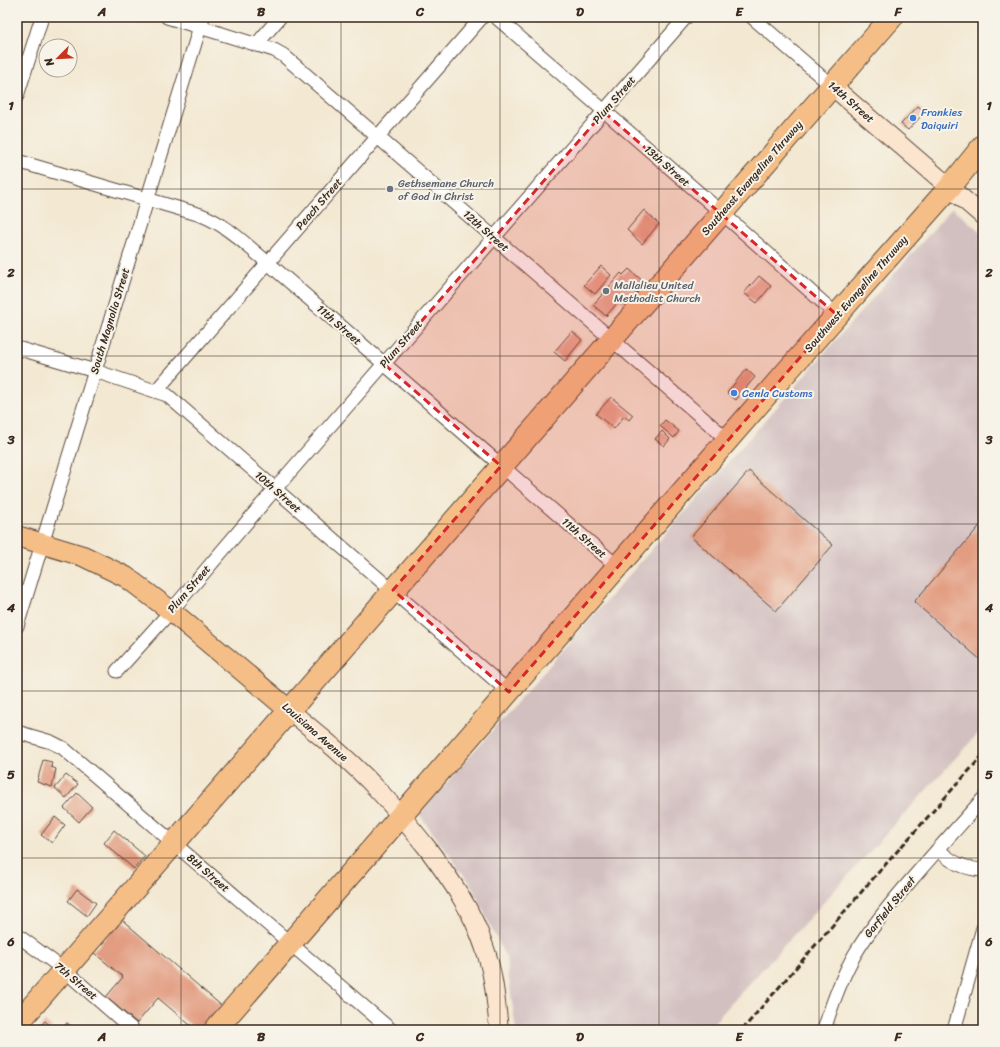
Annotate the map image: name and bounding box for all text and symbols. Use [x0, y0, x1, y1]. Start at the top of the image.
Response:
text: A [97, 0, 106, 23]
text: B [257, 0, 266, 23]
text: C [415, 0, 425, 23]
text: D [576, 0, 584, 23]
text: E [735, 0, 744, 23]
text: F [893, 0, 902, 23]
north arrow [38, 38, 78, 78]
text: N [39, 54, 60, 70]
street label: Plum Street [588, 72, 641, 128]
street label: 14th Street [823, 76, 879, 128]
text: 1 [8, 94, 14, 117]
text: 1 [986, 94, 992, 117]
place label: Frankies Daiquiri [921, 103, 963, 135]
marker: Frankies Daiquiri [908, 113, 918, 123]
street label: Southeast Evangeline Thruway [697, 116, 808, 240]
street label: 13th Street [640, 140, 695, 192]
street label: Peach Street [291, 173, 347, 234]
place label: Gethsemane Church of God in Christ [398, 174, 494, 206]
marker: Gethsemane Church of God in Christ [385, 184, 395, 194]
street label: 12th Street [458, 205, 514, 257]
street label: Southwest Evangeline Thruway [800, 231, 913, 357]
text: 2 [6, 261, 15, 284]
text: 2 [984, 261, 993, 284]
street label: South Magnolia Street [85, 265, 135, 377]
place label: Mallalieu United Methodist Church [614, 276, 701, 308]
marker: Mallalieu United Methodist Church [601, 286, 611, 296]
street label: 11th Street [312, 300, 366, 350]
street label: Plum Street [375, 316, 428, 372]
place label: Cenla Customs [742, 384, 813, 403]
marker: Cenla Customs [729, 388, 739, 398]
text: 3 [6, 428, 15, 451]
text: 3 [984, 428, 993, 451]
street label: 10th Street [250, 466, 306, 518]
street label: 11th Street [557, 513, 611, 563]
street label: Plum Street [163, 561, 216, 617]
text: 4 [6, 596, 16, 619]
text: 4 [984, 596, 994, 619]
street label: Louisiana Avenue [278, 698, 353, 767]
text: 5 [7, 763, 15, 786]
text: 5 [985, 763, 993, 786]
street label: 8th Street [182, 849, 234, 897]
street label: Garfield Street [859, 872, 921, 942]
text: 6 [6, 930, 15, 953]
text: 6 [984, 930, 993, 953]
street label: 7th Street [50, 957, 102, 1005]
text: A [97, 1025, 106, 1047]
text: B [257, 1025, 266, 1047]
text: C [415, 1025, 425, 1047]
text: D [576, 1025, 584, 1047]
text: E [735, 1025, 744, 1047]
text: F [893, 1025, 902, 1047]

